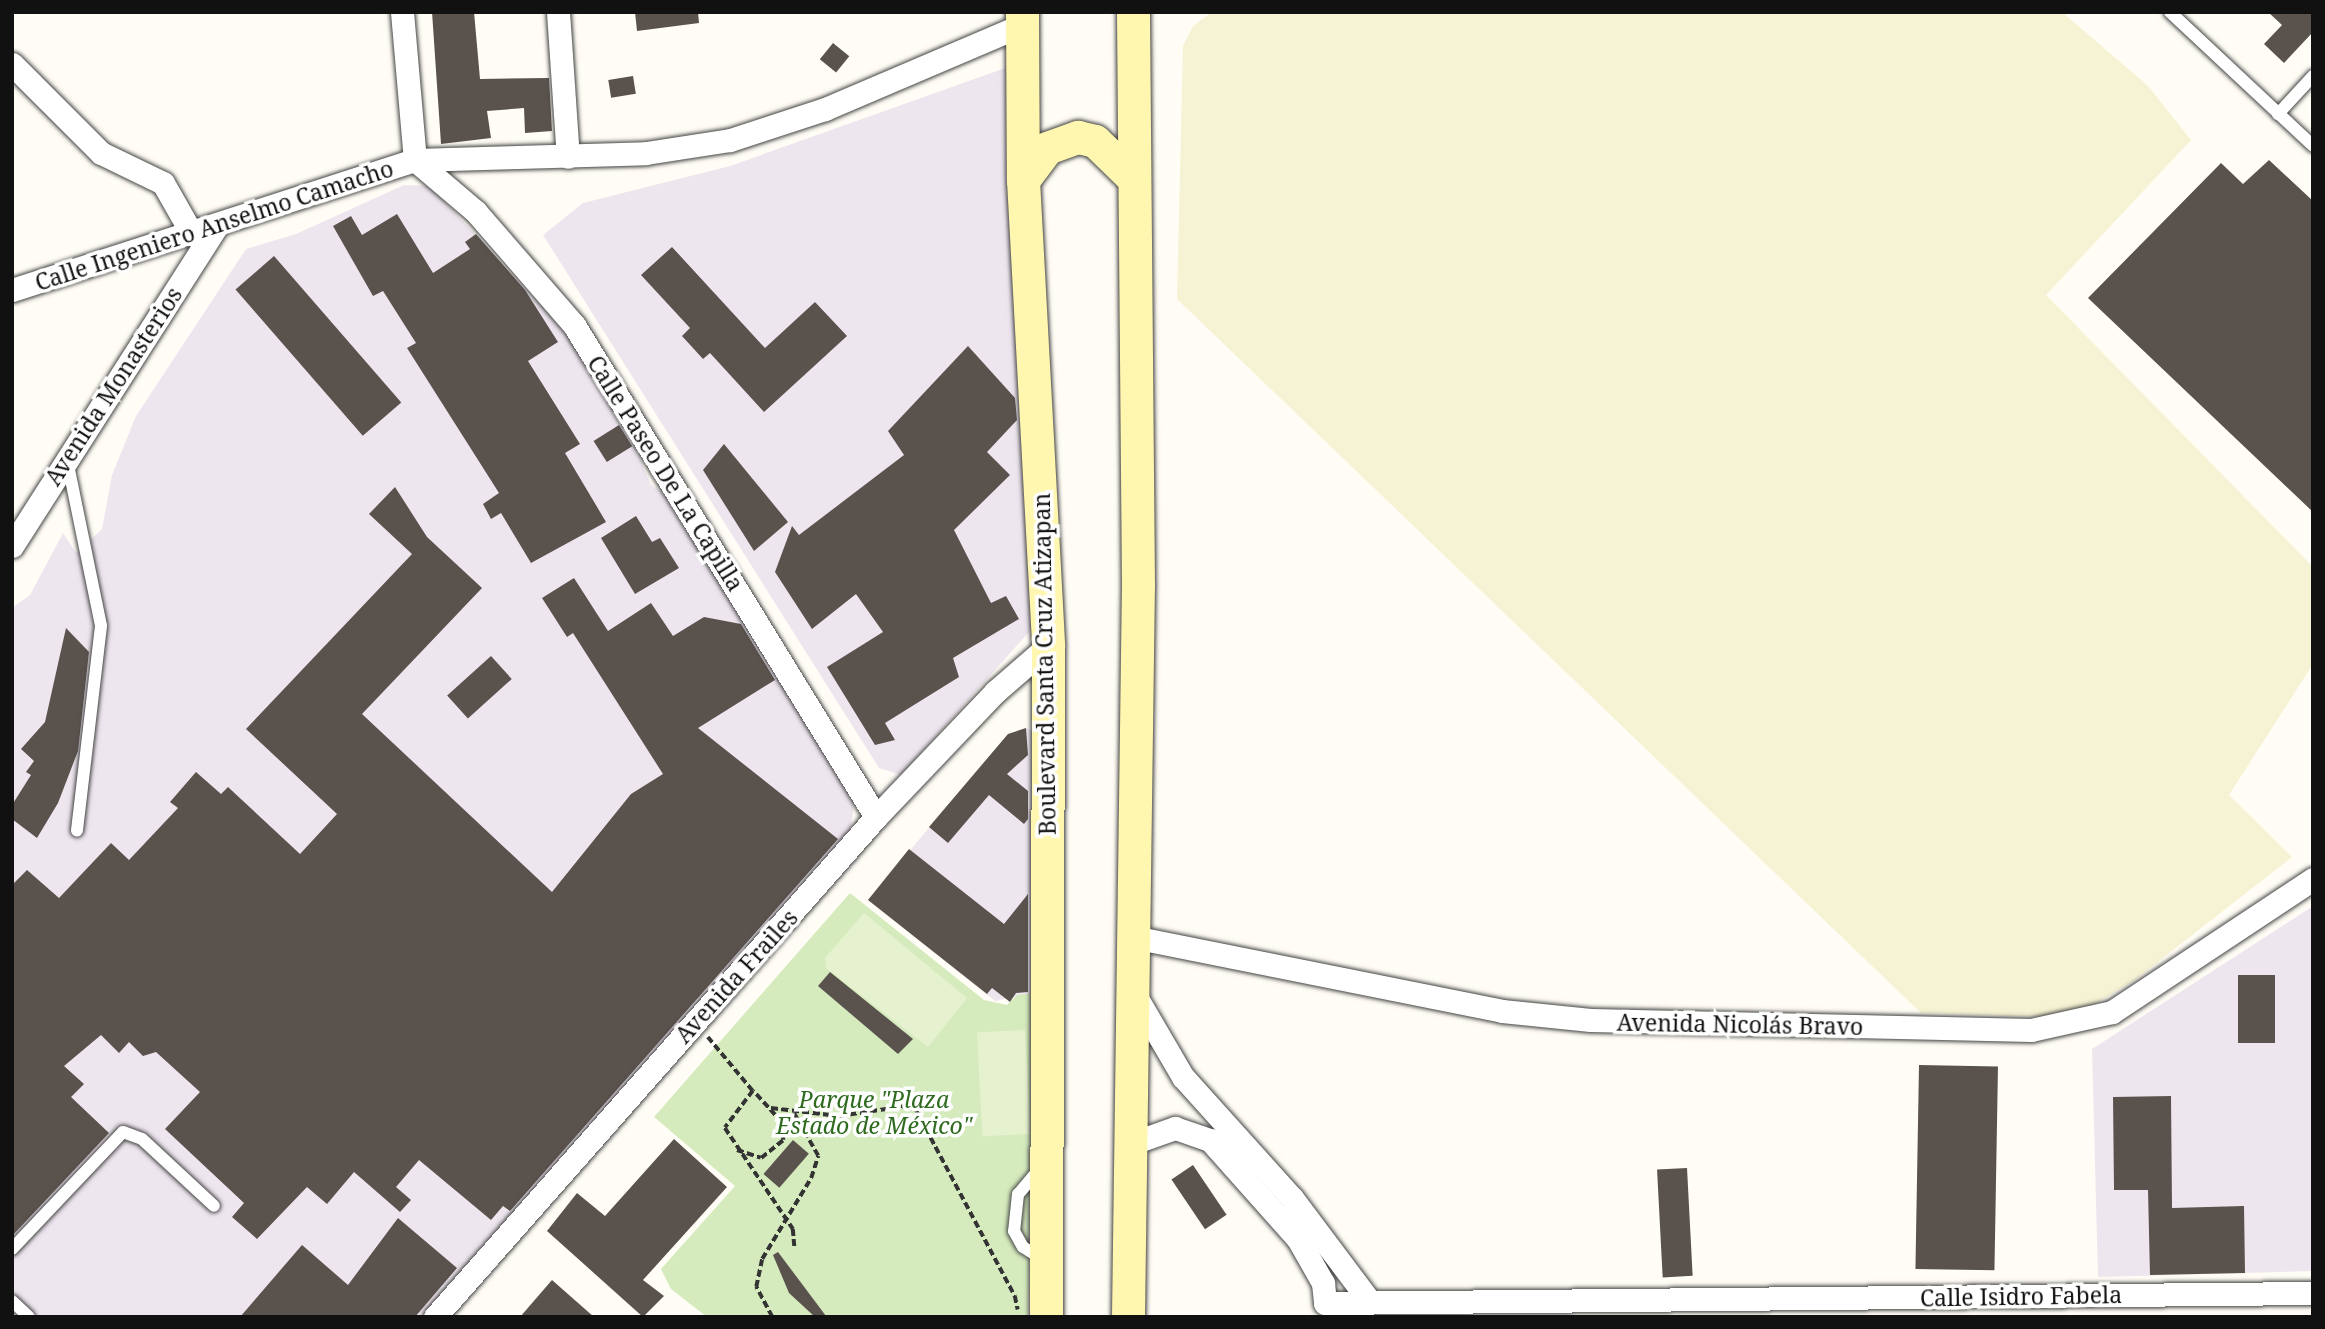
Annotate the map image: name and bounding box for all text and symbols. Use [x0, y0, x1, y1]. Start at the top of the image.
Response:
street label: Calle Ingeniero Anselmo Camacho [31, 154, 397, 296]
street label: Avenida Monasterios [39, 282, 187, 490]
street label: Calle Paseo De La Capilla [582, 350, 750, 596]
street label: Boulevard Santa Cruz Atizapan [1027, 493, 1061, 835]
street label: Avenida Frailes [669, 904, 803, 1048]
street label: Avenida Nicolás Bravo [1616, 1008, 1864, 1040]
park label: Parque "Plaza Estado de México" [776, 1085, 972, 1139]
street label: Calle Isidro Fabela [1920, 1280, 2122, 1312]

